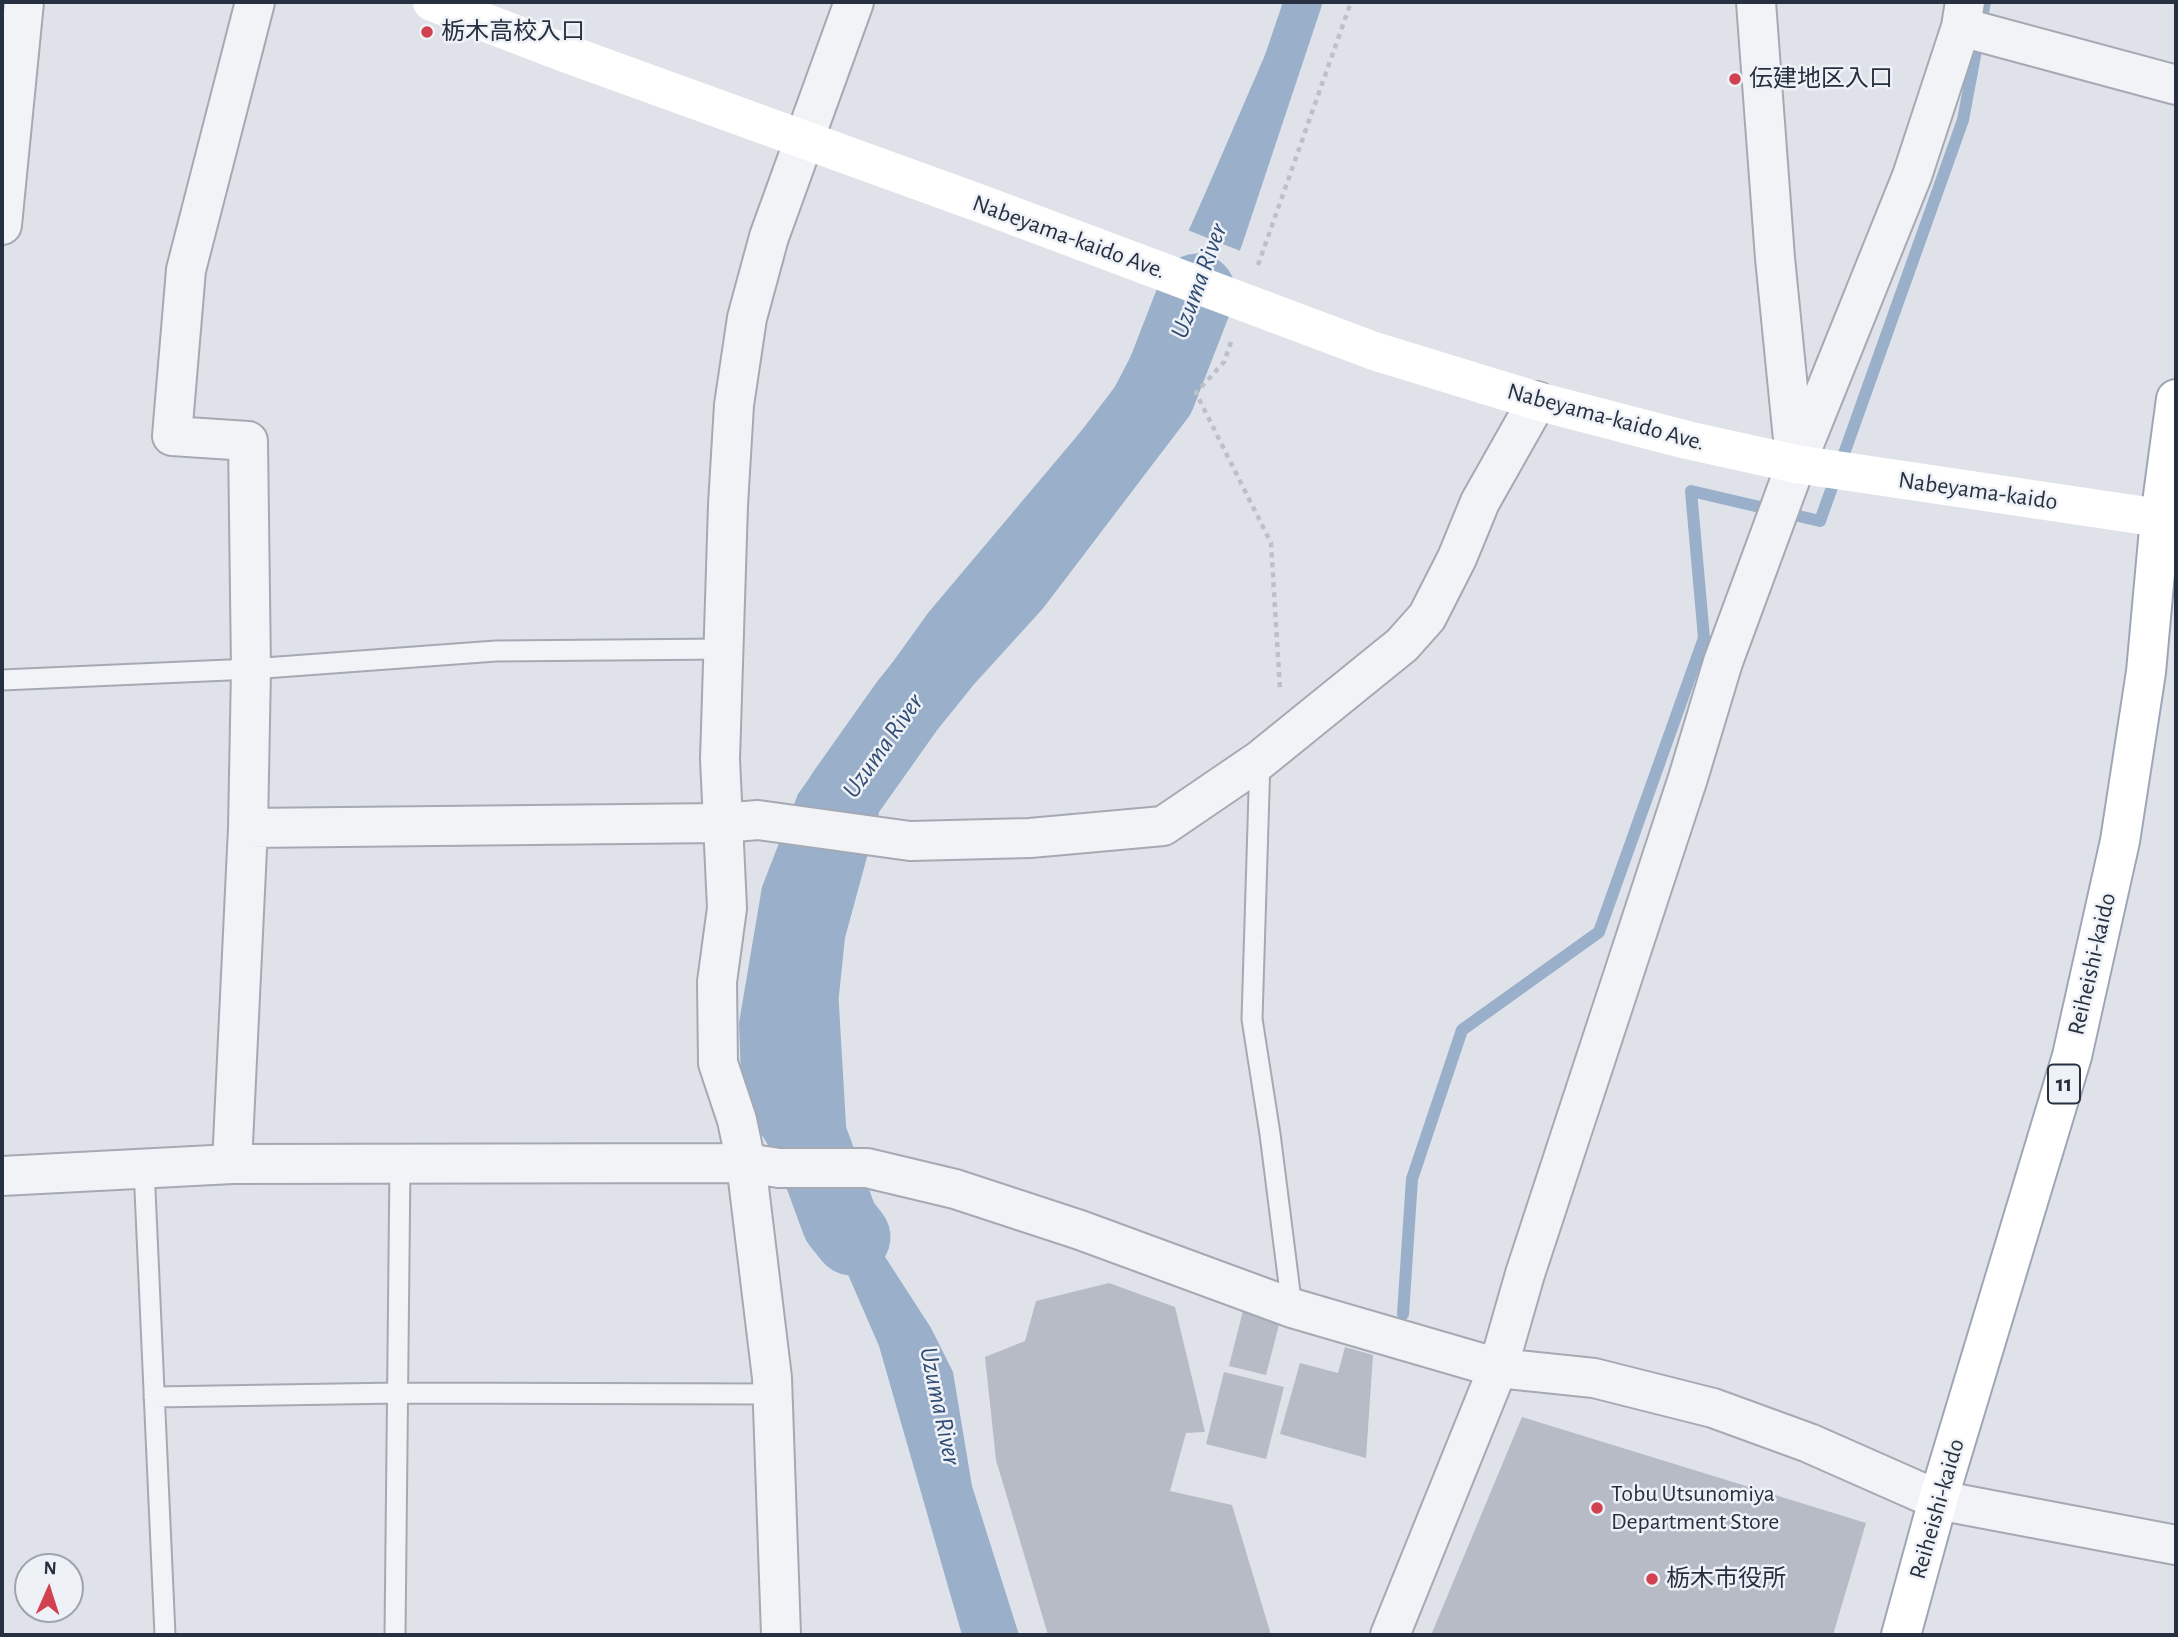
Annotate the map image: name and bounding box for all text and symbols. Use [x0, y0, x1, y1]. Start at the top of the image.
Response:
place label: 栃木高校入口 [441, 18, 585, 46]
marker: 栃木高校入口 [419, 24, 435, 40]
place label: 伝建地区入口 [1749, 65, 1893, 93]
marker: 伝建地区入口 [1727, 71, 1743, 87]
street label: Nabeyama-kaido Ave. [969, 189, 1169, 285]
water label: Uzuma River [1164, 219, 1234, 343]
street label: Nabeyama-kaido Ave. [1504, 377, 1708, 457]
street label: Nabeyama-kaido [1897, 466, 2059, 516]
water label: Uzuma River [836, 688, 930, 804]
street label: Reiheishi-kaido [2062, 890, 2122, 1038]
road number: 11 [2048, 1064, 2080, 1104]
water label: Uzuma River [912, 1344, 968, 1468]
street label: Reiheishi-kaido [1903, 1435, 1971, 1583]
place label: Tobu Utsunomiya Department Store [1611, 1480, 1779, 1536]
marker: Tobu Utsunomiya Department Store [1589, 1500, 1605, 1516]
north arrow [14, 1553, 84, 1623]
text: N [43, 1559, 57, 1578]
place label: 栃木市役所 [1666, 1565, 1786, 1593]
marker: 栃木市役所 [1644, 1571, 1660, 1587]

